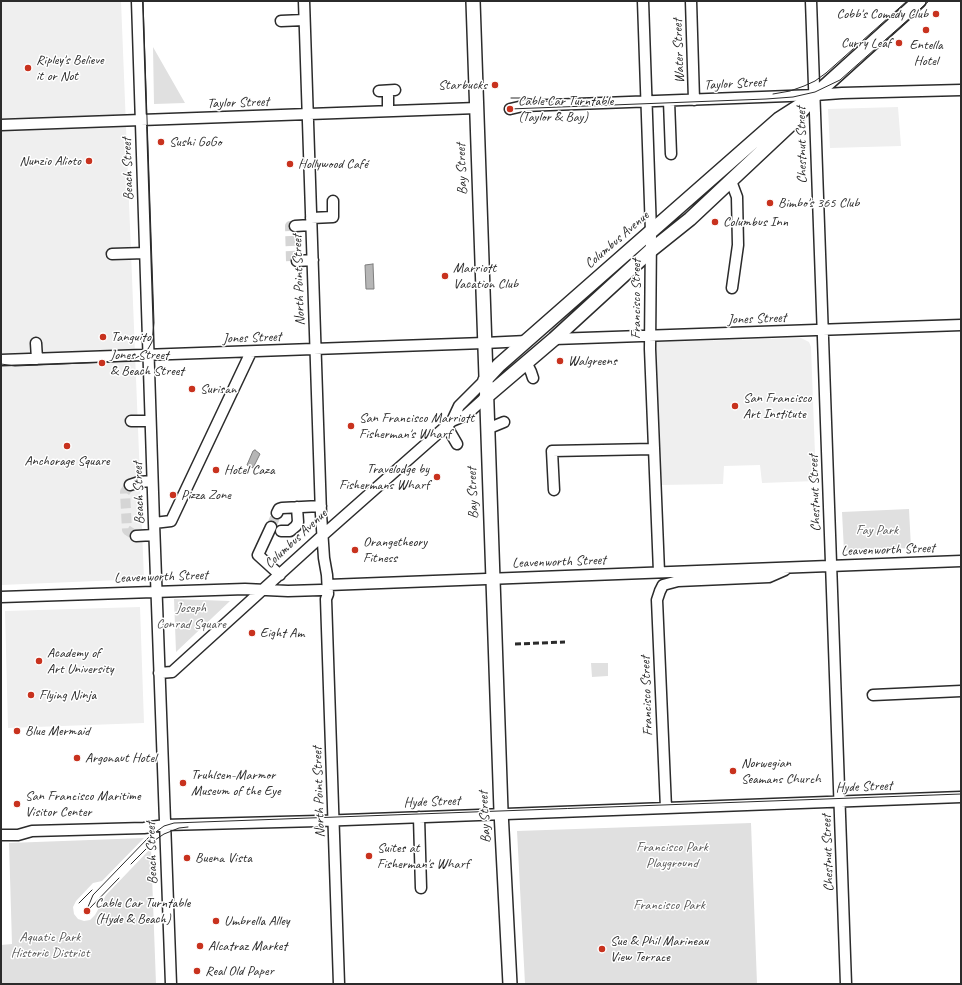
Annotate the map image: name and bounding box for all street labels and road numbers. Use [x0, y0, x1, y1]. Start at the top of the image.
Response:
street label: Water Street [669, 19, 689, 83]
street label: Taylor Street [704, 74, 766, 94]
street label: Taylor Street [207, 94, 269, 112]
street label: Chestnut Street [793, 106, 811, 184]
street label: Beach Street [119, 137, 137, 201]
street label: Bay Street [453, 143, 471, 195]
street label: Columbus Avenue [582, 208, 652, 272]
street label: North Point Street [289, 234, 309, 326]
street label: Francisco Street [628, 259, 644, 339]
street label: Jones Street [727, 310, 787, 328]
street label: Jones Street [222, 329, 282, 347]
street label: Chestnut Street [805, 454, 825, 532]
street label: Beach Street [130, 461, 148, 525]
street label: Bay Street [464, 467, 482, 519]
street label: Columbus Avenue [261, 506, 331, 572]
street label: Leavenworth Street [841, 540, 935, 560]
street label: Leavenworth Street [512, 552, 606, 572]
street label: Leavenworth Street [114, 567, 208, 587]
street label: Francisco Street [637, 656, 657, 736]
street label: North Point Street [309, 746, 329, 838]
street label: Hyde Street [835, 778, 893, 796]
street label: Bay Street [475, 791, 495, 843]
street label: Hyde Street [403, 793, 461, 811]
street label: Chestnut Street [818, 814, 838, 892]
street label: Beach Street [143, 821, 161, 885]

